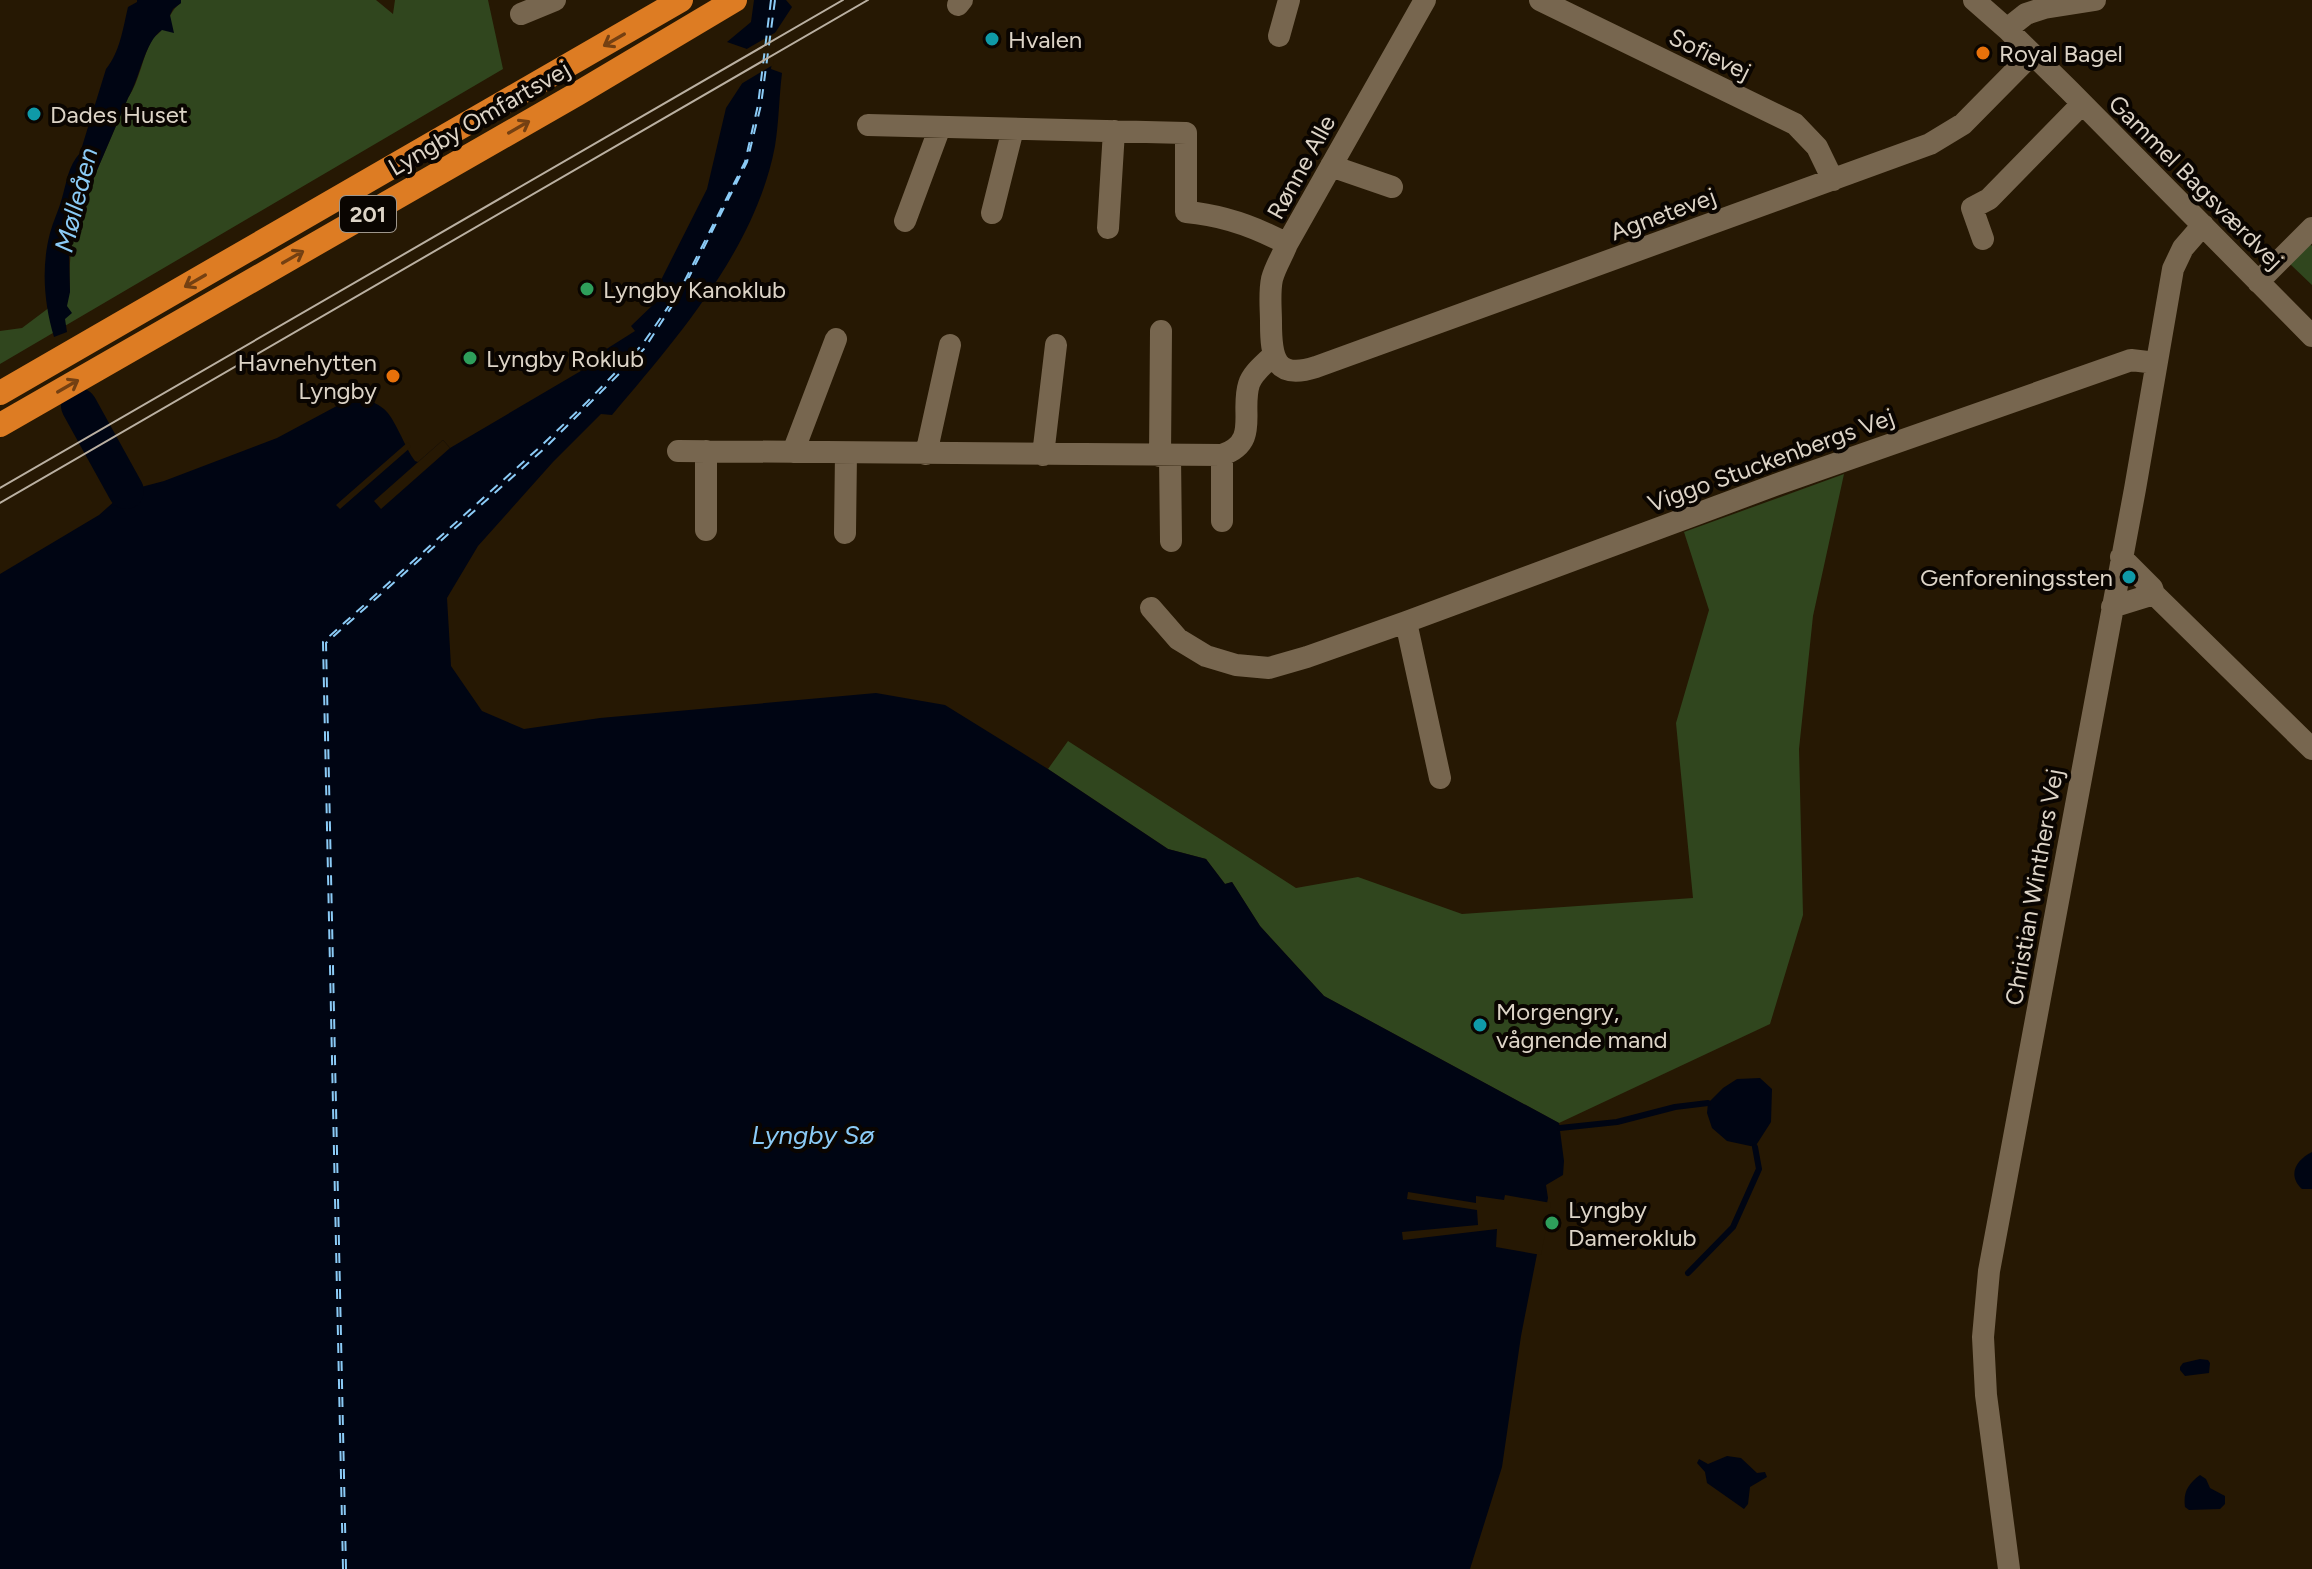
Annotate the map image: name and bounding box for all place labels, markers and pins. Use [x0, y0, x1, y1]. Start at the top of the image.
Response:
place label: Hvalen [1008, 25, 1082, 54]
marker: Hvalen [983, 30, 1001, 48]
place label: Royal Bagel [1999, 39, 2123, 68]
marker: Royal Bagel [1974, 44, 1992, 62]
place label: Dades Huset [50, 100, 188, 129]
marker: Dades Huset [25, 105, 43, 123]
place label: Lyngby Kanoklub [603, 275, 786, 304]
marker: Lyngby Kanoklub [578, 280, 596, 298]
place label: Lyngby Roklub [486, 344, 644, 373]
place label: Havnehytten Lyngby [238, 348, 377, 405]
marker: Lyngby Roklub [461, 349, 479, 367]
marker: Havnehytten Lyngby [384, 367, 402, 385]
place label: Genforeningssten [1920, 563, 2113, 592]
marker: Genforeningssten [2120, 568, 2138, 586]
place label: Morgengry, vågnende mand [1496, 997, 1668, 1054]
marker: Morgengry, vågnende mand [1471, 1016, 1489, 1034]
place label: Lyngby Dameroklub [1568, 1195, 1697, 1252]
marker: Lyngby Dameroklub [1543, 1214, 1561, 1232]

